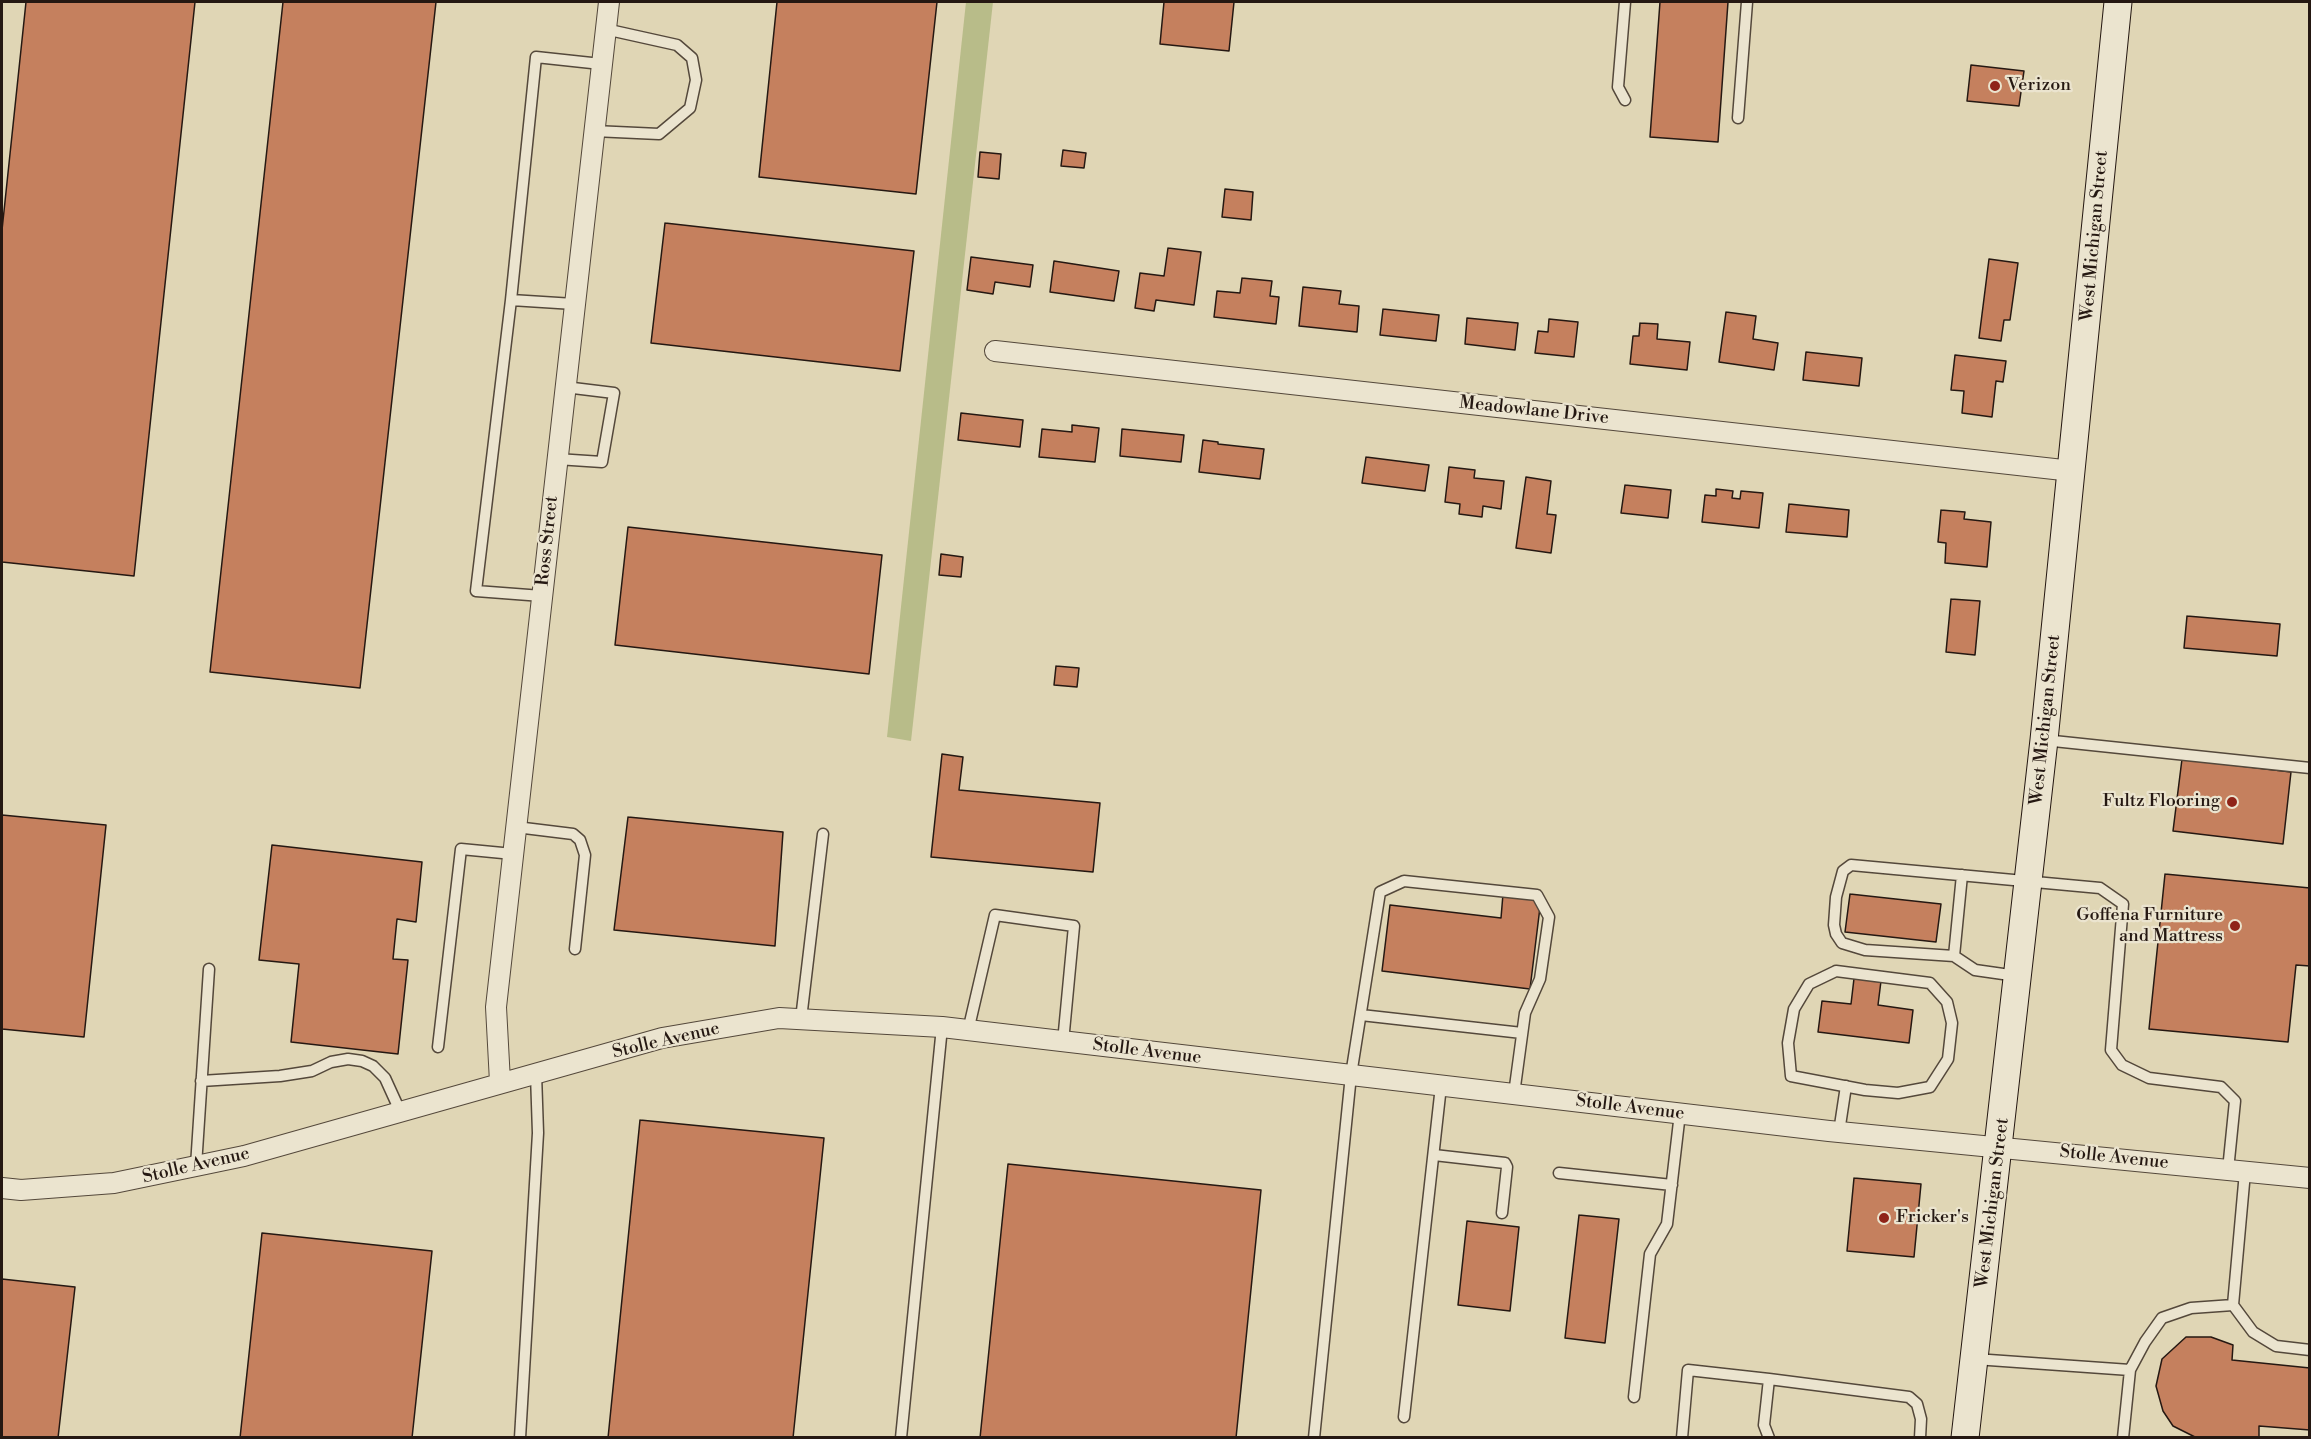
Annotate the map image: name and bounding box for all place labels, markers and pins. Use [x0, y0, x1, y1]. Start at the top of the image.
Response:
place label: Verizon [2007, 75, 2071, 97]
marker: Verizon [1988, 79, 2002, 93]
place label: Fultz Flooring [2102, 791, 2220, 813]
marker: Fultz Flooring [2225, 795, 2239, 809]
place label: Goffena Furniture and Mattress [2076, 905, 2223, 948]
marker: Goffena Furniture and Mattress [2228, 919, 2242, 933]
place label: Fricker's [1896, 1207, 1969, 1229]
marker: Fricker's [1877, 1211, 1891, 1225]

